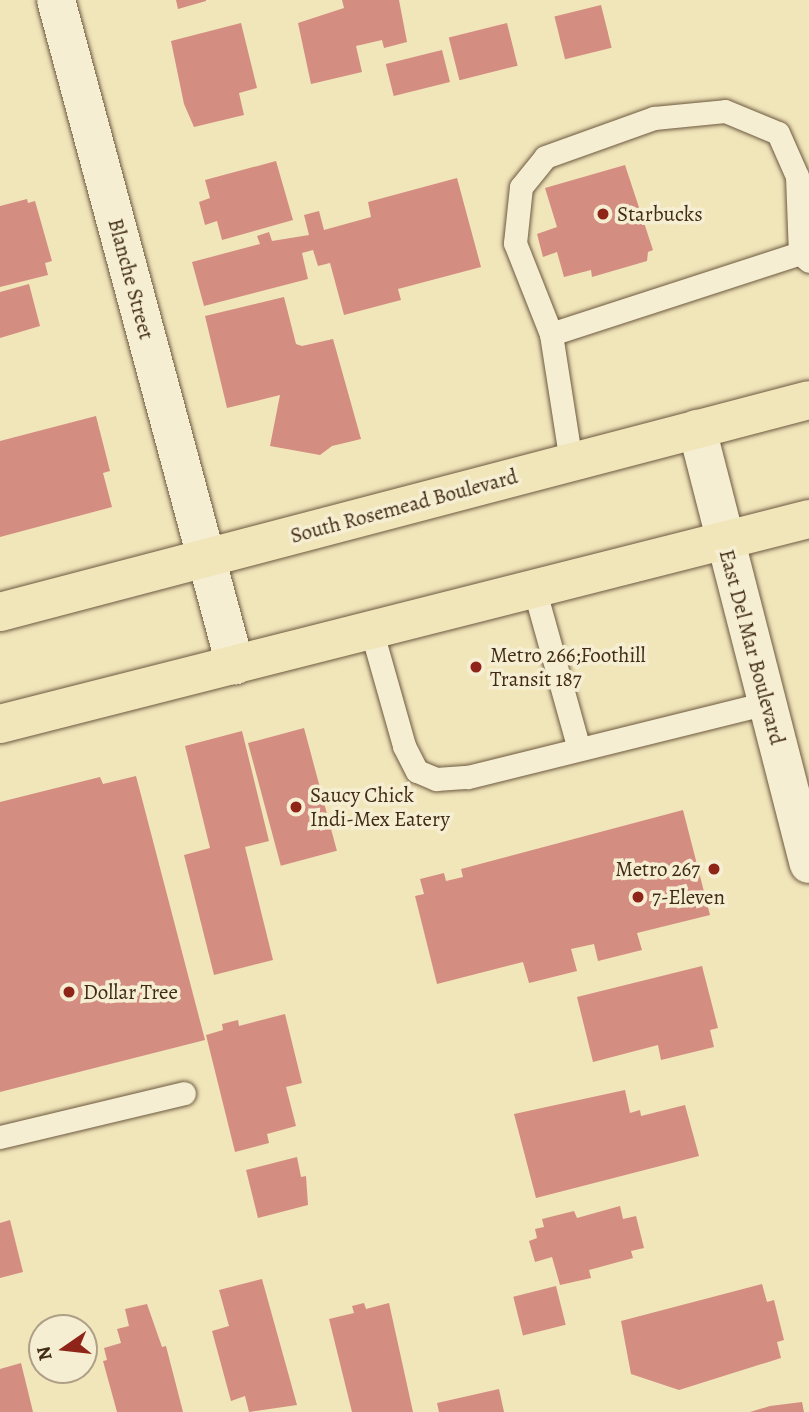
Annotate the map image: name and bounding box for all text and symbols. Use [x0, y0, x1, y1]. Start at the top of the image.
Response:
place label: Starbucks [617, 201, 703, 227]
marker: Starbucks [595, 206, 611, 222]
street label: Blanche Street [103, 216, 159, 342]
street label: South Rosemead Boulevard [288, 464, 520, 548]
street label: East Del Mar Boulevard [714, 547, 790, 747]
place label: Metro 266;Foothill Transit 187 [490, 642, 646, 692]
marker: Metro 266;Foothill Transit 187 [468, 659, 484, 675]
place label: Saucy Chick Indi-Mex Eatery [310, 782, 450, 832]
marker: Saucy Chick Indi-Mex Eatery [288, 799, 304, 815]
place label: Metro 267 [615, 856, 700, 882]
marker: Metro 267 [706, 861, 722, 877]
place label: 7-Eleven [652, 884, 725, 910]
marker: 7-Eleven [630, 889, 646, 905]
place label: Dollar Tree [83, 979, 178, 1005]
marker: Dollar Tree [61, 984, 77, 1000]
north arrow [28, 1314, 98, 1384]
text: N [30, 1344, 59, 1363]

